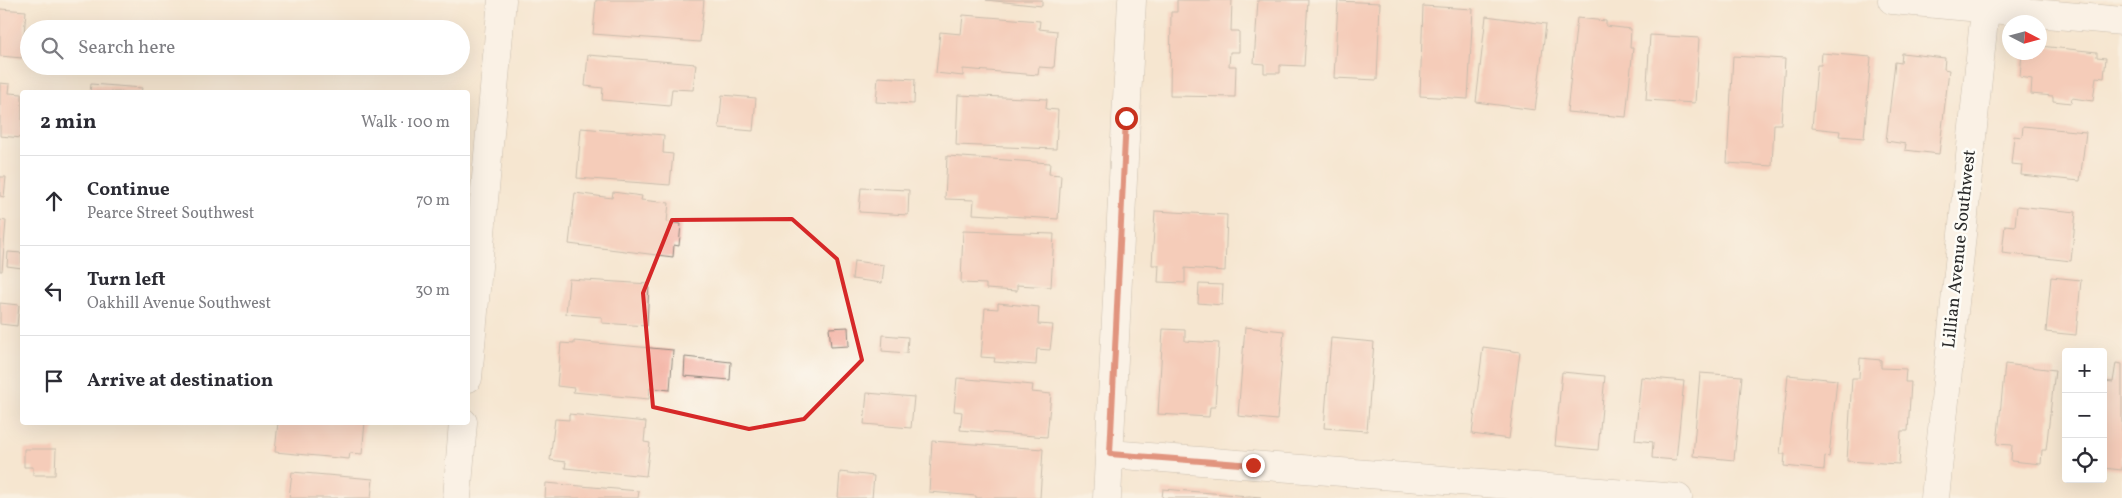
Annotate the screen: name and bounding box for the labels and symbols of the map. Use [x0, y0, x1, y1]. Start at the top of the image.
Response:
north arrow [2002, 15, 2047, 60]
route start [1115, 107, 1138, 130]
street label: Lillian Avenue Southwest [1937, 148, 1983, 350]
route end [1242, 454, 1265, 477]

